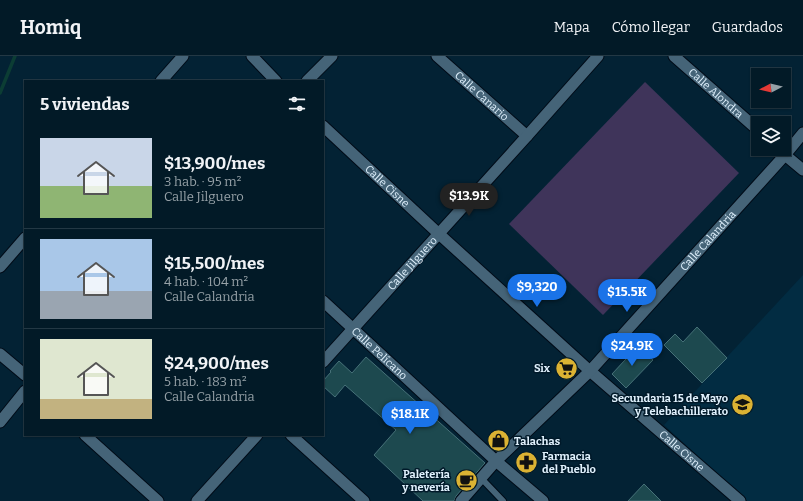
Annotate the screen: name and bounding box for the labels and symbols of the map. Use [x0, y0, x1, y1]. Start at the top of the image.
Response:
street label: Calle Alondra [686, 65, 746, 121]
north arrow [751, 68, 791, 108]
street label: Calle Canario [452, 69, 511, 123]
street label: Calle Cisne [363, 162, 412, 210]
pin: $13.9K [436, 183, 502, 217]
street label: Calle Calandria [677, 208, 738, 273]
street label: Calle Jilguero [385, 234, 440, 293]
pin: $9,320 [504, 274, 570, 308]
pin: $15.5K [594, 279, 660, 313]
street label: Calle Pelícano [349, 324, 410, 382]
pin: $24.9K [599, 333, 665, 367]
supermarket icon: Six [553, 355, 579, 381]
place label: Six [534, 362, 551, 375]
school or university icon: Secundaria 15 de Mayo y Telebachillerato [730, 391, 756, 417]
place label: Secundaria 15 de Mayo y Telebachillerato [611, 392, 728, 418]
pin: $18.1K [377, 401, 443, 435]
street label: Calle Cisne [657, 427, 707, 474]
shop icon: Talachas [485, 428, 511, 454]
place label: Talachas [514, 435, 561, 448]
pharmacy icon: Farmacia del Pueblo [514, 449, 540, 475]
place label: Farmacia del Pueblo [542, 450, 596, 476]
cafe icon: Paletería y nevería [453, 467, 479, 493]
place label: Paletería y nevería [401, 468, 451, 494]

